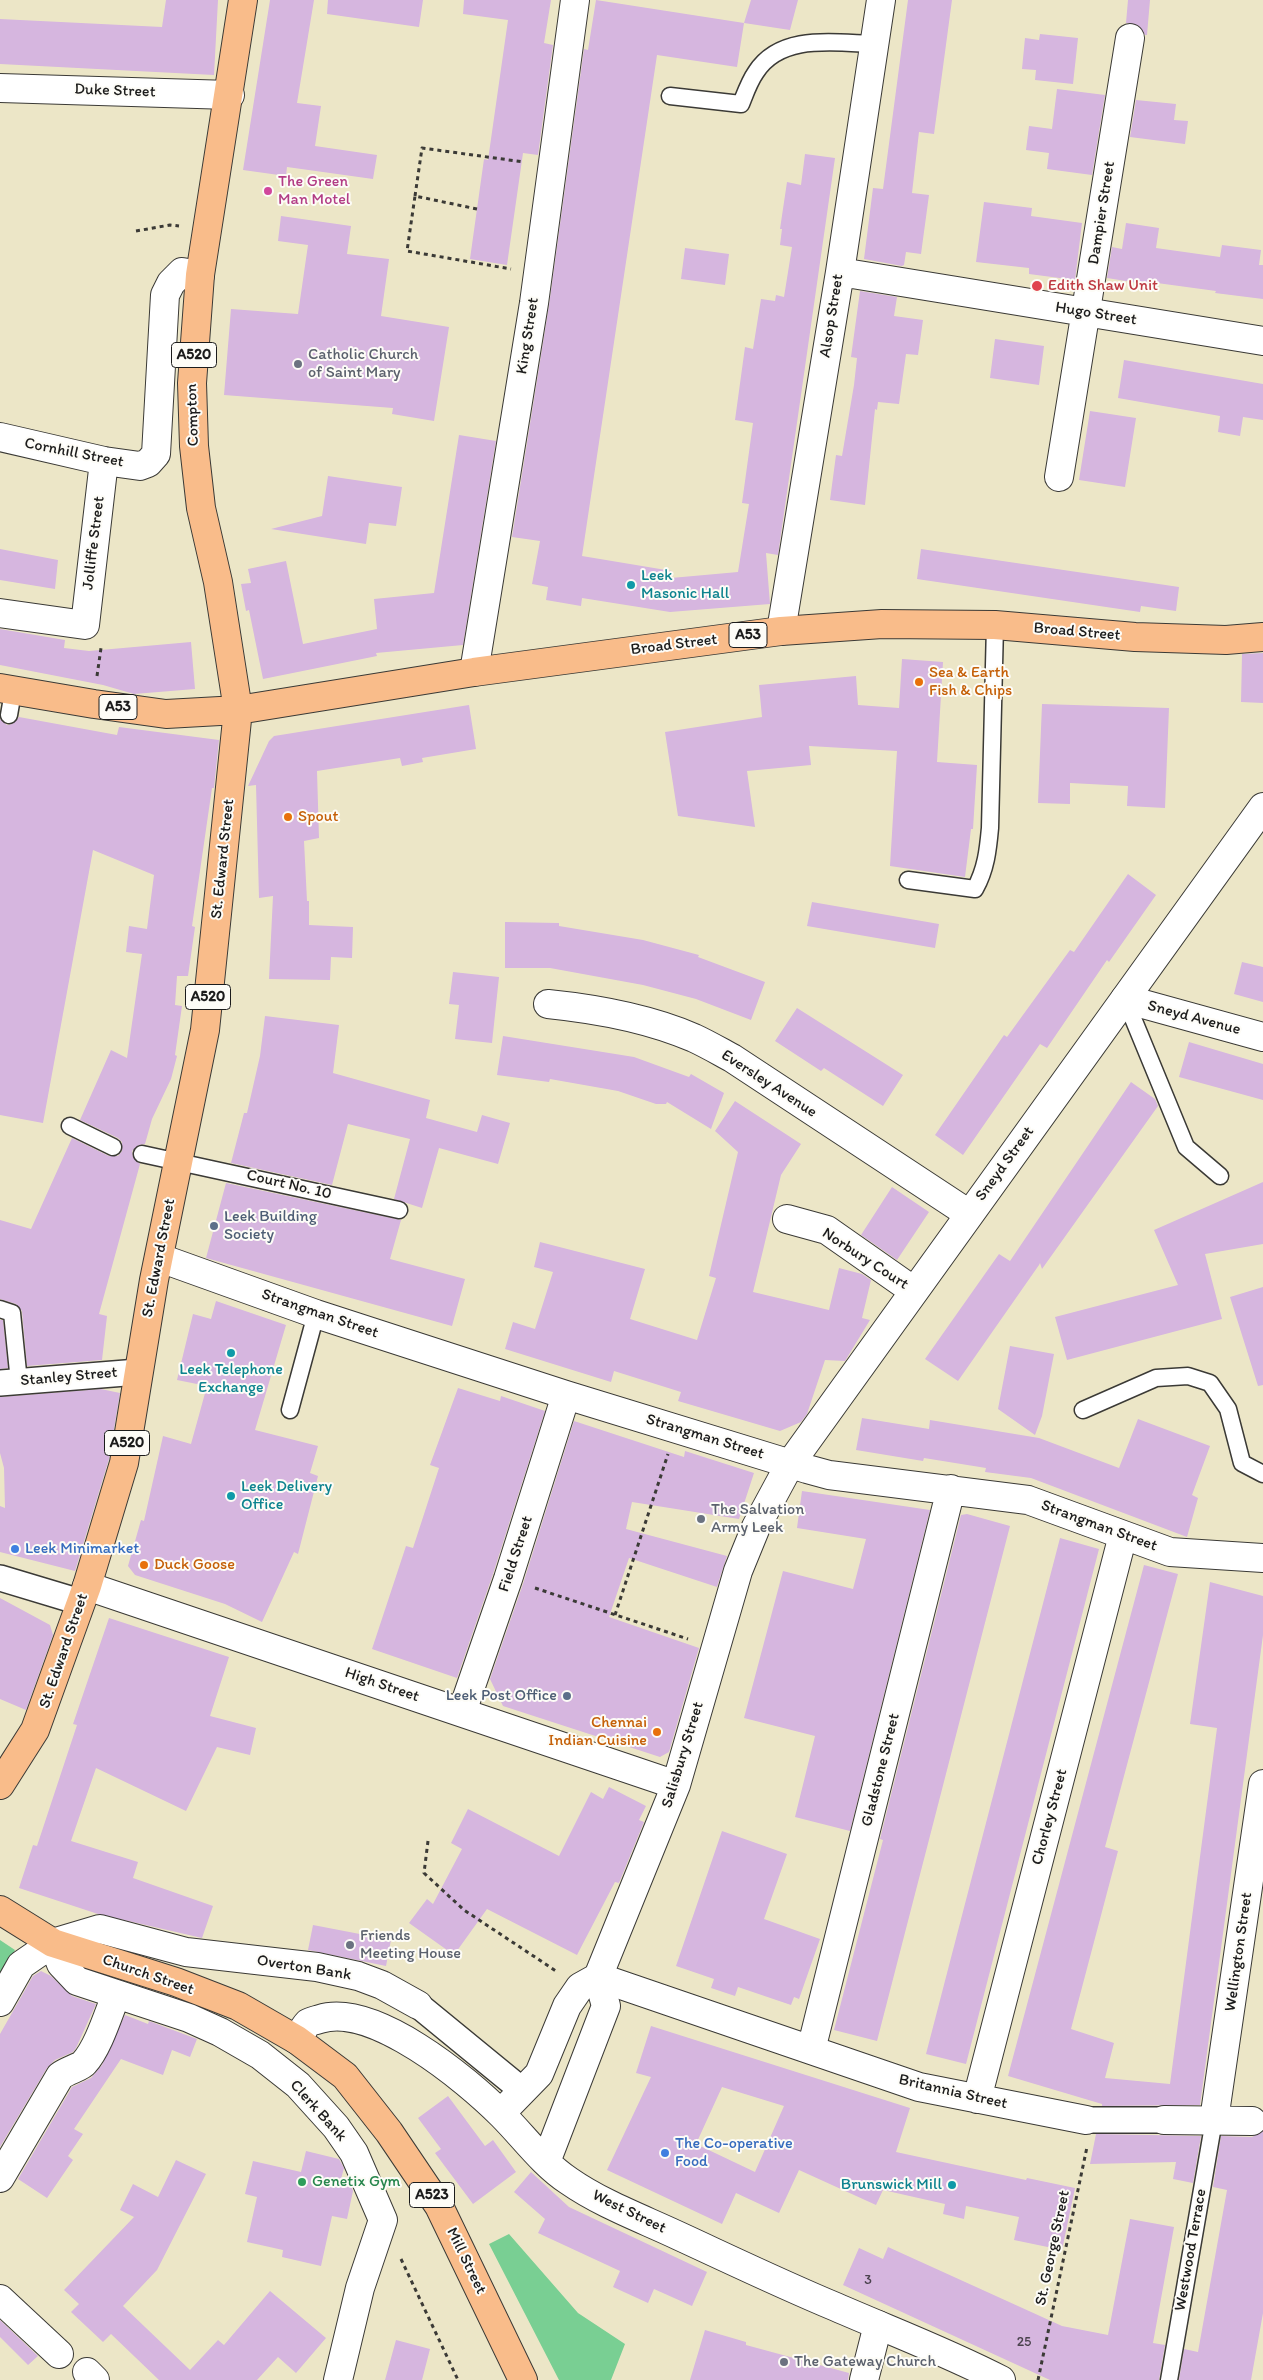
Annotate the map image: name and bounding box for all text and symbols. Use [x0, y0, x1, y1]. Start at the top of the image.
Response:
street label: Duke Street [74, 80, 156, 102]
street label: Dampier Street [1084, 160, 1120, 266]
place label: The Green Man Motel [278, 172, 350, 210]
marker: The Green Man Motel [262, 185, 274, 197]
street label: Alsop Street [816, 273, 848, 359]
place label: Edith Shaw Unit [1048, 276, 1158, 296]
marker: Edith Shaw Unit [1030, 279, 1044, 293]
street label: King Street [512, 296, 544, 376]
street label: Hugo Street [1054, 298, 1138, 330]
road number: A520 [172, 342, 216, 368]
place label: Catholic Church of Saint Mary [308, 345, 418, 383]
marker: Catholic Church of Saint Mary [292, 358, 304, 370]
street label: Compton [182, 383, 204, 447]
street label: Cornhill Street [23, 434, 125, 472]
street label: Jolliffe Street [79, 495, 109, 591]
place label: Leek Masonic Hall [641, 566, 729, 604]
marker: Leek Masonic Hall [625, 579, 637, 591]
street label: Broad Street [1033, 619, 1121, 645]
road number: A53 [729, 622, 767, 648]
street label: Broad Street [630, 630, 718, 660]
place label: Sea & Earth Fish & Chips [929, 663, 1012, 701]
marker: Sea & Earth Fish & Chips [913, 676, 925, 688]
road number: A53 [99, 694, 137, 720]
street label: St. Edward Street [207, 798, 239, 920]
place label: Spout [298, 807, 338, 827]
marker: Spout [282, 811, 294, 823]
road number: A520 [186, 984, 230, 1010]
street label: Sneyd Avenue [1145, 996, 1243, 1040]
street label: Eversley Avenue [718, 1046, 820, 1122]
street label: Sneyd Street [971, 1123, 1039, 1205]
street label: Court No. 10 [244, 1166, 334, 1204]
street label: St. Edward Street [138, 1197, 180, 1319]
place label: Leek Building Society [224, 1207, 317, 1245]
marker: Leek Building Society [208, 1220, 220, 1232]
street label: Norbury Court [818, 1224, 912, 1294]
street label: Strangman Street [259, 1285, 381, 1343]
marker: Leek Telephone Exchange [225, 1347, 237, 1359]
place label: Leek Telephone Exchange [179, 1360, 283, 1398]
street label: Stanley Street [20, 1363, 118, 1391]
street label: Strangman Street [644, 1410, 766, 1464]
road number: A520 [104, 1430, 150, 1456]
place label: Leek Delivery Office [241, 1477, 332, 1515]
marker: Leek Delivery Office [225, 1490, 237, 1502]
street label: Strangman Street [1038, 1496, 1160, 1556]
place label: The Salvation Army Leek [711, 1500, 804, 1538]
marker: The Salvation Army Leek [695, 1513, 707, 1525]
street label: Field Street [495, 1514, 537, 1594]
place label: Leek Minimarket [25, 1539, 139, 1559]
marker: Leek Minimarket [9, 1543, 21, 1555]
place label: Duck Goose [154, 1555, 235, 1575]
marker: Duck Goose [138, 1559, 150, 1571]
street label: St. Edward Street [35, 1591, 93, 1711]
street label: High Street [342, 1663, 422, 1707]
place label: Leek Post Office [446, 1686, 557, 1706]
marker: Leek Post Office [561, 1690, 573, 1702]
street label: Salisbury Street [658, 1700, 708, 1810]
street label: Gladstone Street [858, 1711, 904, 1829]
place label: Chennai Indian Cuisine [548, 1713, 647, 1751]
marker: Chennai Indian Cuisine [651, 1726, 663, 1738]
street label: Chorley Street [1028, 1767, 1072, 1867]
street label: Wellington Street [1221, 1891, 1257, 2013]
place label: Friends Meeting House [360, 1926, 461, 1964]
marker: Friends Meeting House [344, 1939, 356, 1951]
street label: Church Street [100, 1950, 196, 2000]
street label: Overton Bank [255, 1951, 353, 1985]
street label: Britannia Street [897, 2070, 1009, 2114]
street label: Clerk Bank [285, 2076, 351, 2146]
place label: The Co-operative Food [675, 2134, 793, 2172]
marker: The Co-operative Food [659, 2147, 671, 2159]
place label: Genetix Gym [312, 2172, 400, 2192]
place label: Brunswick Mill [841, 2175, 942, 2195]
marker: Genetix Gym [296, 2176, 308, 2188]
marker: Brunswick Mill [946, 2179, 958, 2191]
road number: A523 [410, 2182, 454, 2208]
street label: West Street [589, 2186, 669, 2238]
street label: Westwood Terrace [1171, 2187, 1211, 2313]
street label: St. George Street [1031, 2189, 1075, 2307]
street label: Mill Street [442, 2225, 490, 2297]
house number: 3 [864, 2272, 872, 2288]
house number: 25 [1017, 2334, 1031, 2350]
place label: The Gateway Church [794, 2352, 936, 2372]
marker: The Gateway Church [778, 2356, 790, 2368]

